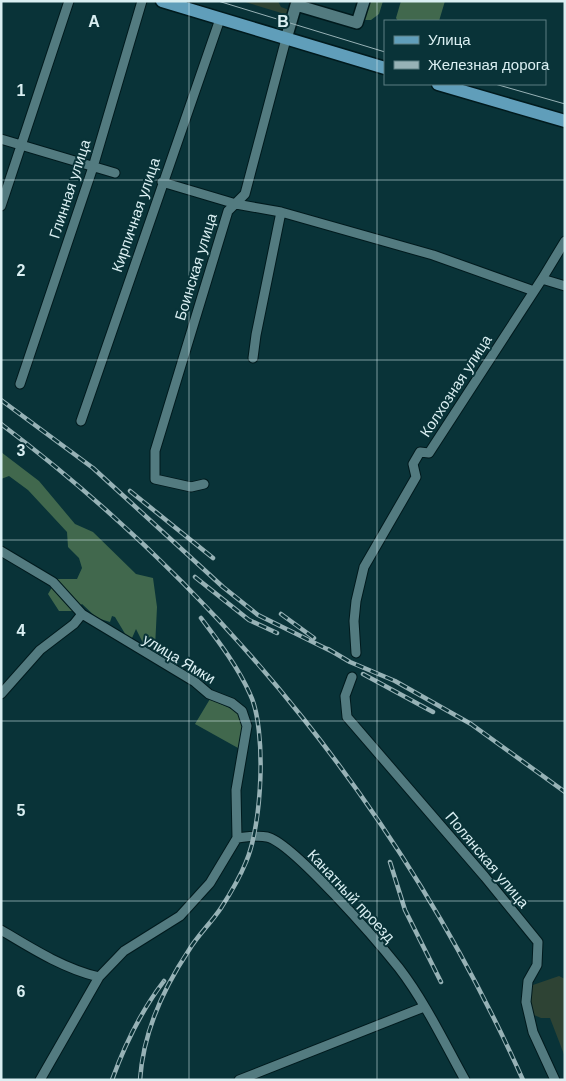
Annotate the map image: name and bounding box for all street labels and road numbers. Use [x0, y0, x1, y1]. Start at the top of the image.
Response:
street label: Глинная улица [46, 137, 94, 240]
street label: Кирпичная улица [108, 155, 163, 274]
street label: Боинская улица [171, 211, 220, 322]
street label: Колхозная улица [416, 331, 495, 440]
street label: улица Ямки [140, 630, 219, 687]
street label: Полянская улица [442, 808, 533, 912]
street label: Канатный проезд [304, 846, 399, 946]

